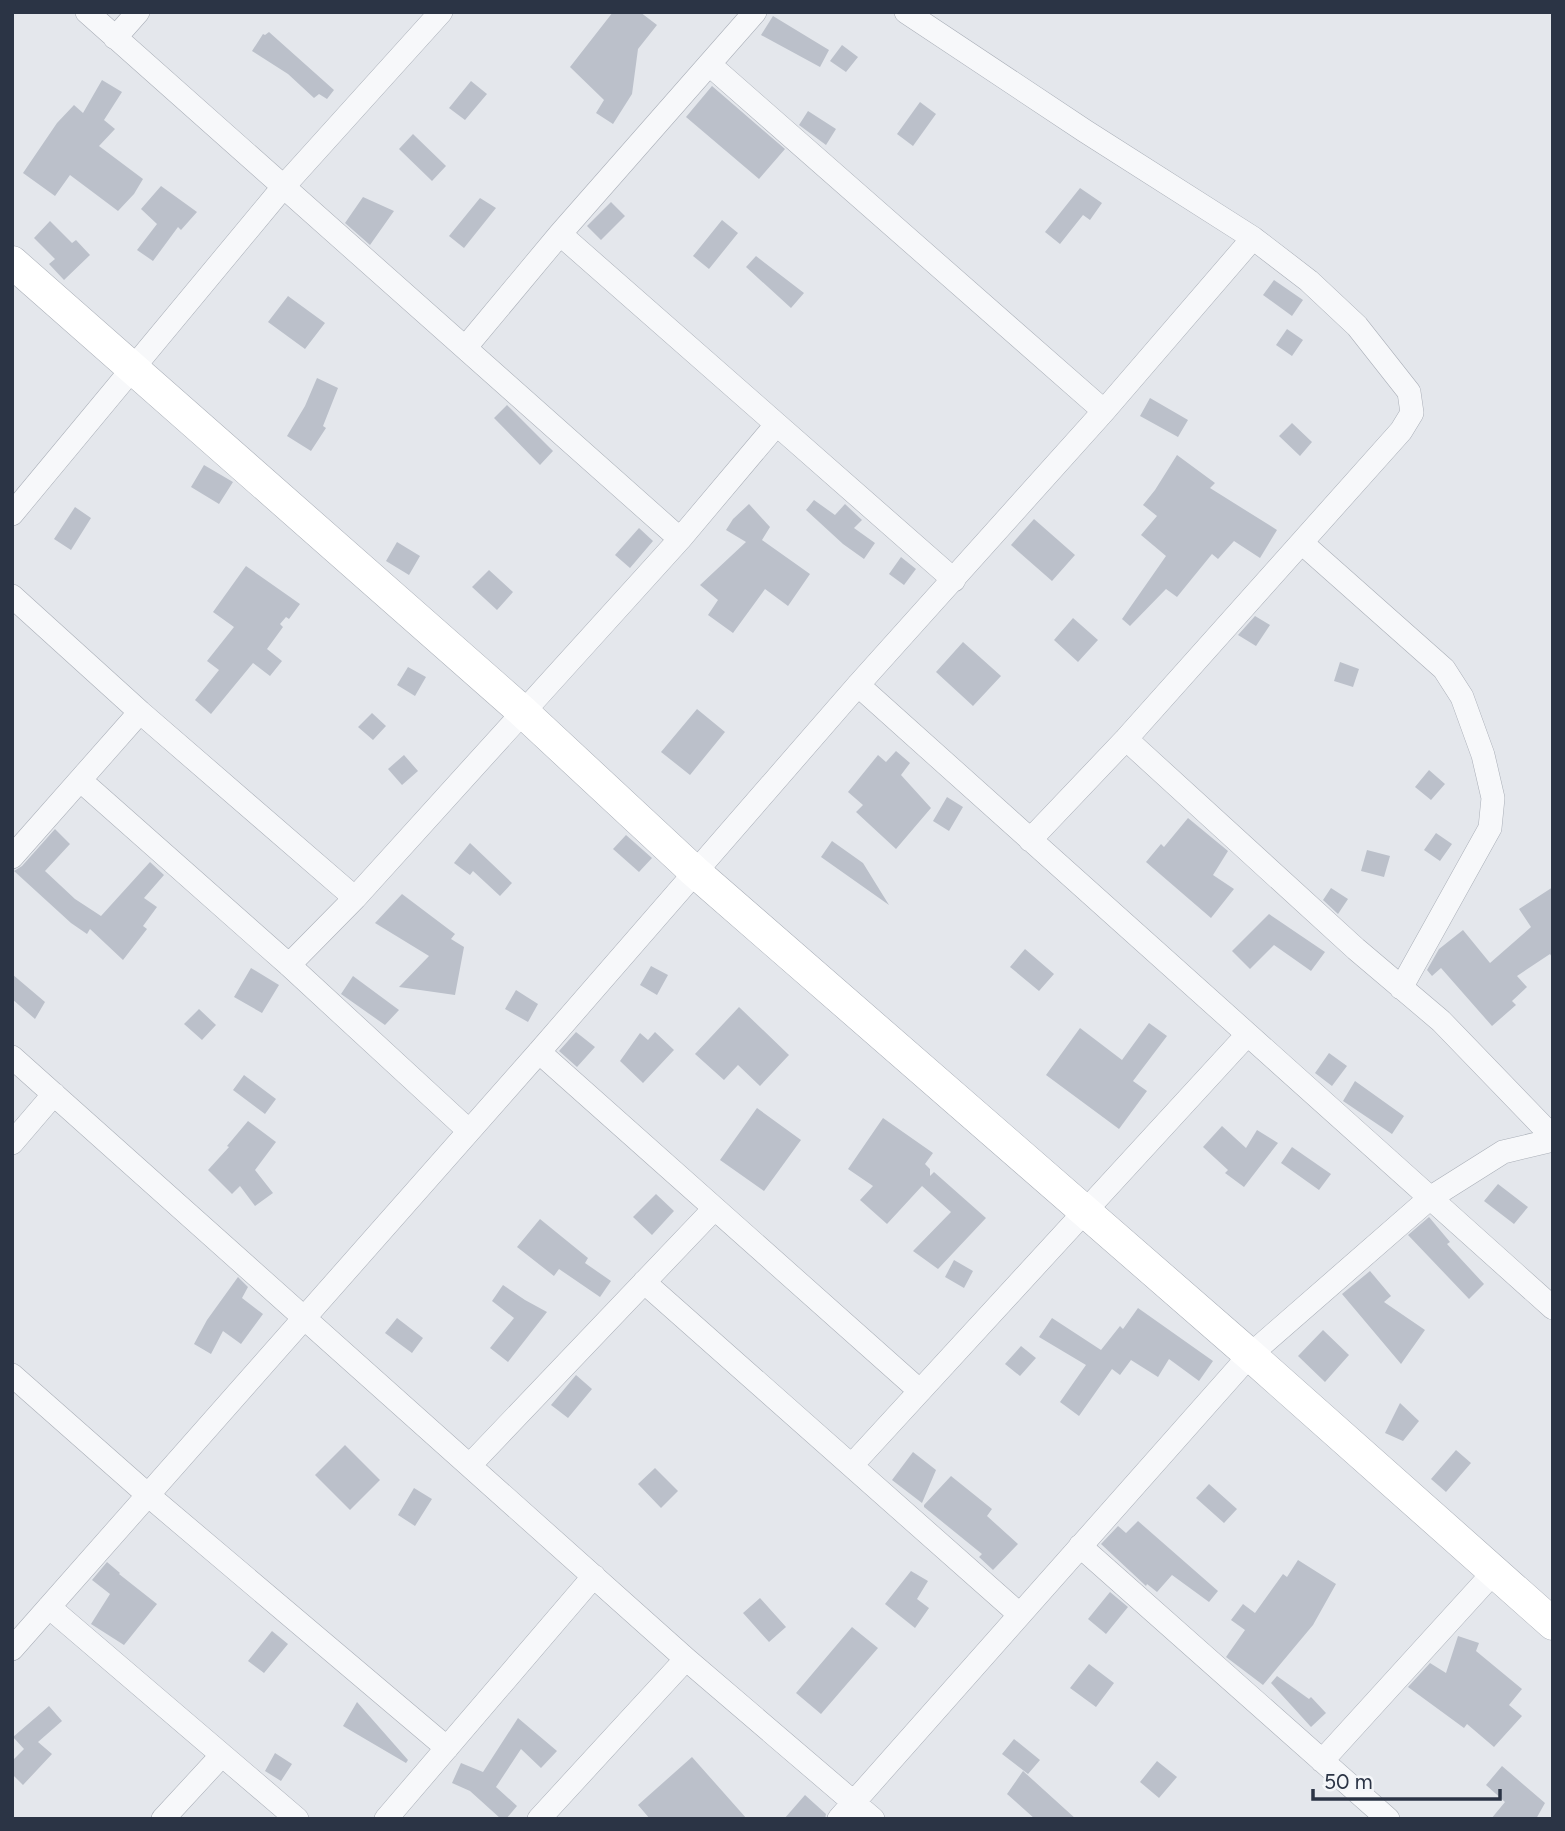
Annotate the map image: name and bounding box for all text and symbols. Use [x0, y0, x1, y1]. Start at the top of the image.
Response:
scale bar [1313, 1758, 1500, 1802]
text: 50 m [1324, 1769, 1373, 1794]

